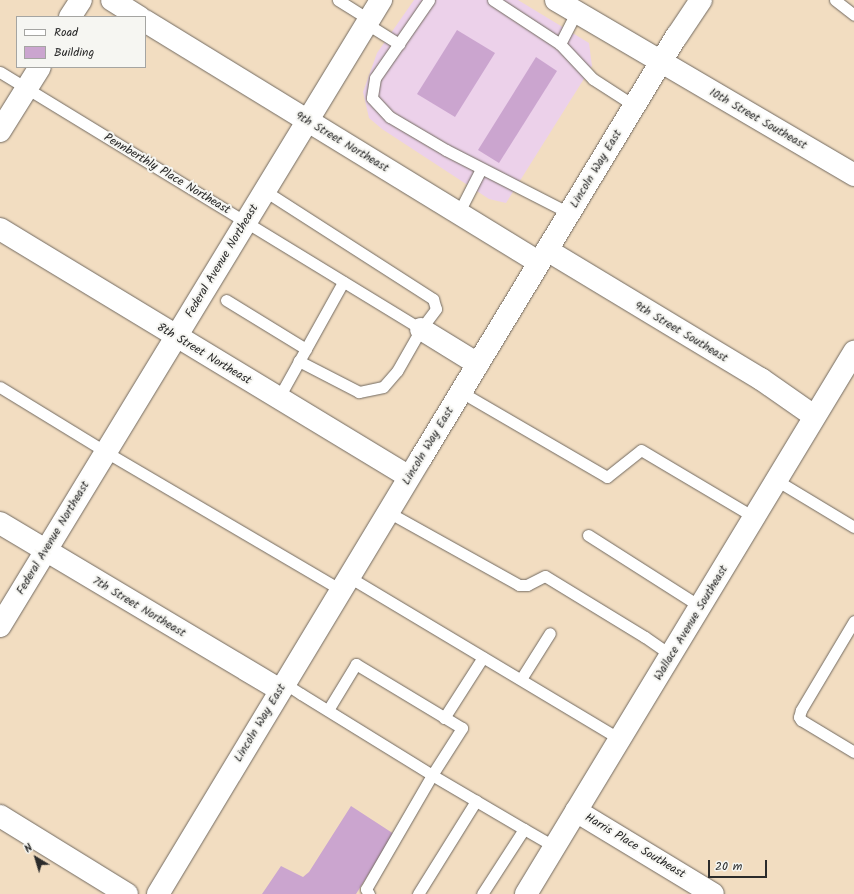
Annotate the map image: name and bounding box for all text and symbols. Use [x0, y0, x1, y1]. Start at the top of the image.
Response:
legend [16, 16, 146, 68]
text: Road [54, 23, 78, 42]
text: Building [54, 43, 94, 62]
street label: 10th Street Southeast [707, 85, 809, 153]
street label: 9th Street Northeast [293, 108, 391, 176]
street label: Lincoln Way East [567, 127, 625, 211]
street label: Pennberthly Place Northeast [101, 131, 233, 217]
street label: Federal Avenue Northeast [182, 202, 262, 320]
street label: 9th Street Southeast [632, 298, 730, 366]
street label: 8th Street Northeast [154, 320, 254, 388]
street label: Lincoln Way East [399, 404, 457, 488]
street label: Federal Avenue Northeast [13, 479, 93, 597]
street label: Wallace Avenue Southeast [651, 563, 731, 683]
street label: 7th Street Northeast [90, 574, 188, 640]
street label: Lincoln Way East [231, 681, 289, 765]
street label: Harris Place Southeast [582, 810, 688, 882]
north arrow [16, 838, 56, 878]
text: N [20, 839, 37, 858]
scale bar [710, 852, 769, 878]
text: 20 m [715, 857, 742, 876]

